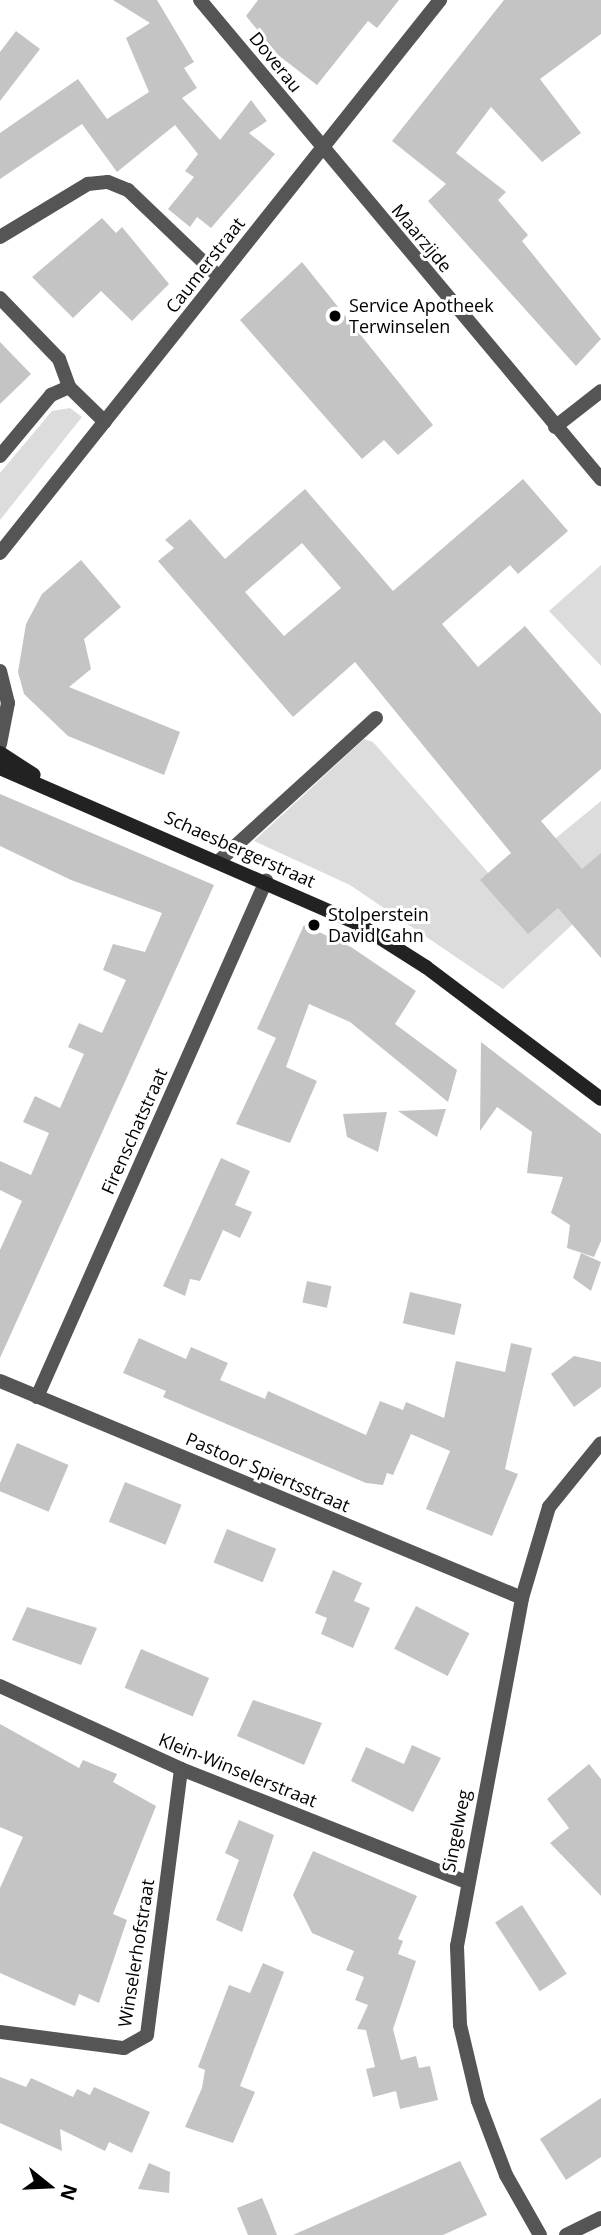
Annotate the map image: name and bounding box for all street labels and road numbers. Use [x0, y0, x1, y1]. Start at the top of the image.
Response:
street label: Doverau [245, 27, 307, 97]
street label: Maarzijde [387, 200, 457, 276]
street label: Caumerstraat [161, 213, 249, 317]
street label: Schaesbergerstraat [161, 806, 319, 892]
street label: Firenschatstraat [97, 1065, 171, 1197]
street label: Pastoor Spiertsstraat [183, 1428, 353, 1516]
street label: Klein-Winselerstraat [156, 1728, 320, 1812]
street label: Singelweg [437, 1788, 475, 1874]
street label: Winselerhofstraat [114, 1877, 158, 2029]

